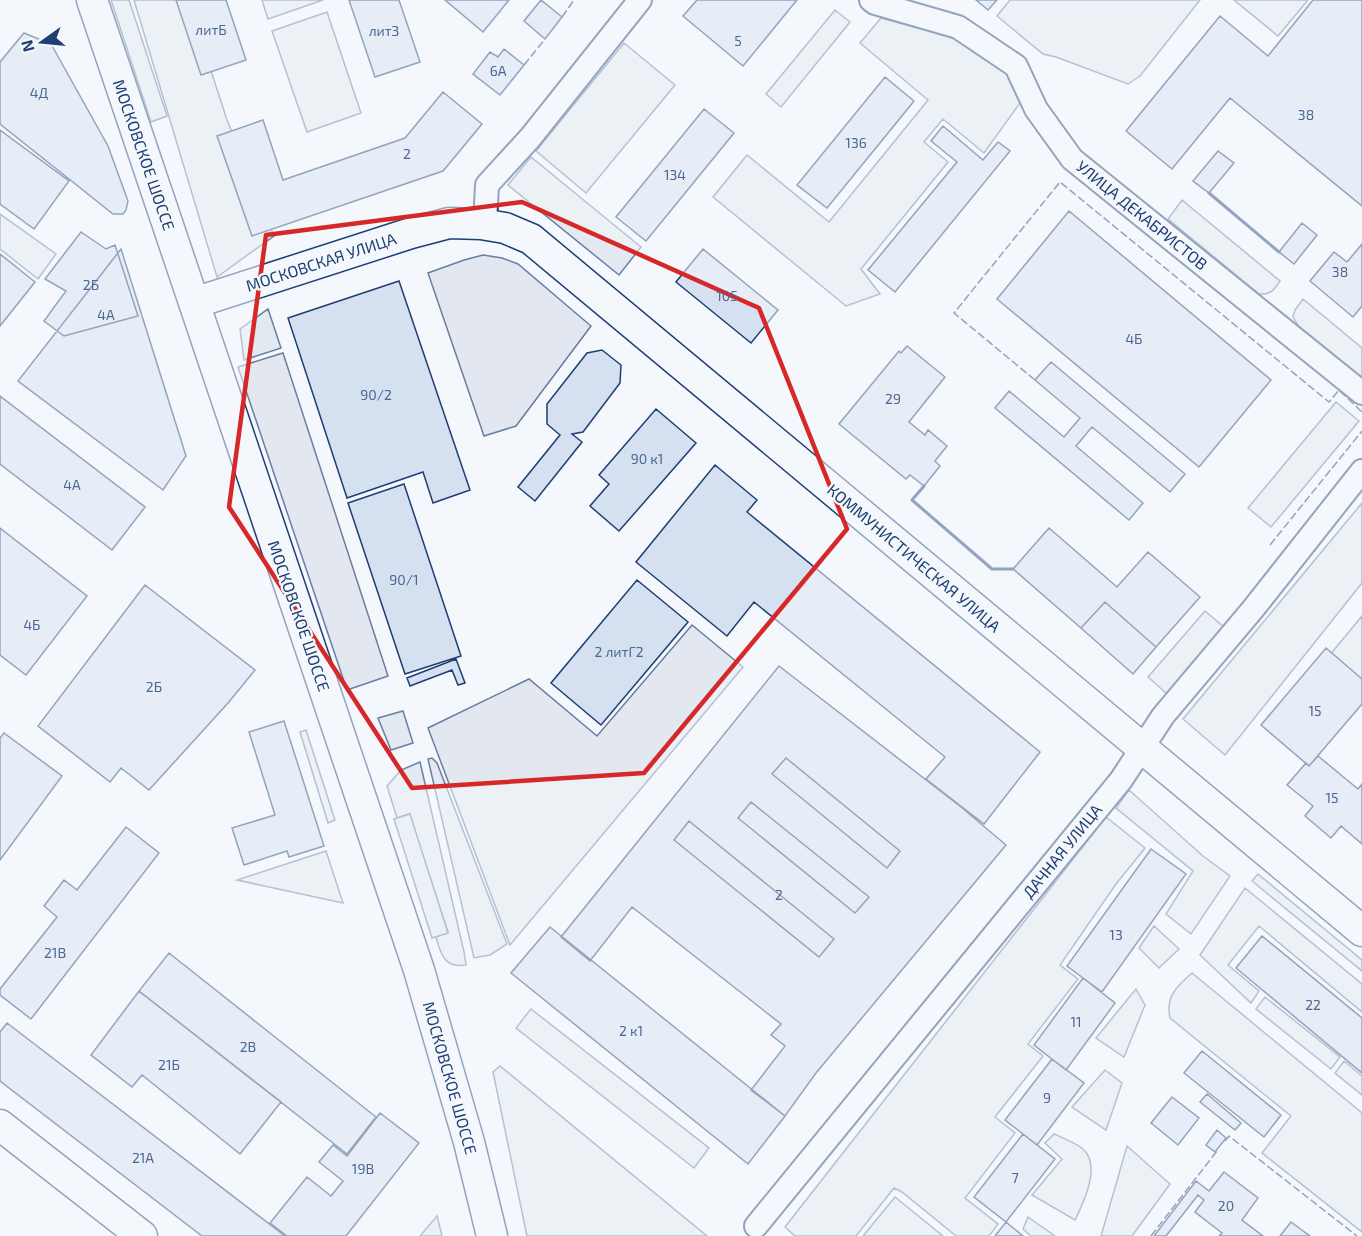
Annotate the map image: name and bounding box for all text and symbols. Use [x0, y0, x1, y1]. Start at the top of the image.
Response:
north arrow [12, 12, 72, 72]
house number: литБ [195, 21, 227, 38]
house number: литЗ [369, 22, 399, 39]
house number: 5 [734, 32, 742, 49]
text: N [16, 38, 38, 54]
house number: 6А [490, 62, 507, 79]
street label: МОСКОВСКОЕ ШОССЕ [110, 77, 179, 233]
house number: 4Д [30, 84, 48, 101]
house number: 38 [1298, 106, 1314, 123]
house number: 136 [845, 134, 867, 151]
house number: 2 [403, 145, 411, 162]
street label: УЛИЦА ДЕКАБРИСТОВ [1073, 156, 1212, 273]
house number: 134 [664, 166, 686, 183]
street label: МОСКОВСКАЯ УЛИЦА [243, 228, 398, 295]
house number: 38 [1332, 263, 1348, 280]
house number: 2Б [83, 276, 99, 293]
house number: 105 [716, 287, 738, 304]
house number: 4А [97, 306, 115, 323]
house number: 4Б [1126, 330, 1143, 347]
house number: 90/2 [360, 386, 392, 403]
house number: 29 [885, 390, 901, 407]
house number: 90 к1 [631, 450, 663, 467]
house number: 4А [63, 476, 81, 493]
street label: КОММУНИСТИЧЕСКАЯ УЛИЦА [824, 480, 1005, 636]
street label: МОСКОВСКОЕ ШОССЕ [265, 538, 334, 694]
house number: 90/1 [389, 571, 419, 588]
house number: 4Б [24, 616, 41, 633]
house number: 2 литГ2 [594, 643, 644, 660]
house number: 2Б [146, 678, 162, 695]
house number: 15 [1308, 702, 1322, 719]
house number: 15 [1325, 789, 1339, 806]
street label: ДАЧНАЯ УЛИЦА [1018, 800, 1105, 901]
house number: 2 [775, 886, 783, 903]
house number: 13 [1109, 926, 1123, 943]
house number: 21В [44, 944, 66, 961]
house number: 22 [1305, 996, 1321, 1013]
street label: МОСКОВСКОЕ ШОССЕ [420, 999, 481, 1157]
house number: 11 [1070, 1013, 1082, 1030]
house number: 2 к1 [619, 1022, 643, 1039]
house number: 2В [240, 1038, 256, 1055]
house number: 21Б [158, 1056, 180, 1073]
house number: 9 [1043, 1089, 1051, 1106]
house number: 21А [132, 1149, 154, 1166]
house number: 19В [352, 1160, 374, 1177]
house number: 7 [1011, 1169, 1019, 1186]
house number: 20 [1218, 1197, 1234, 1214]

